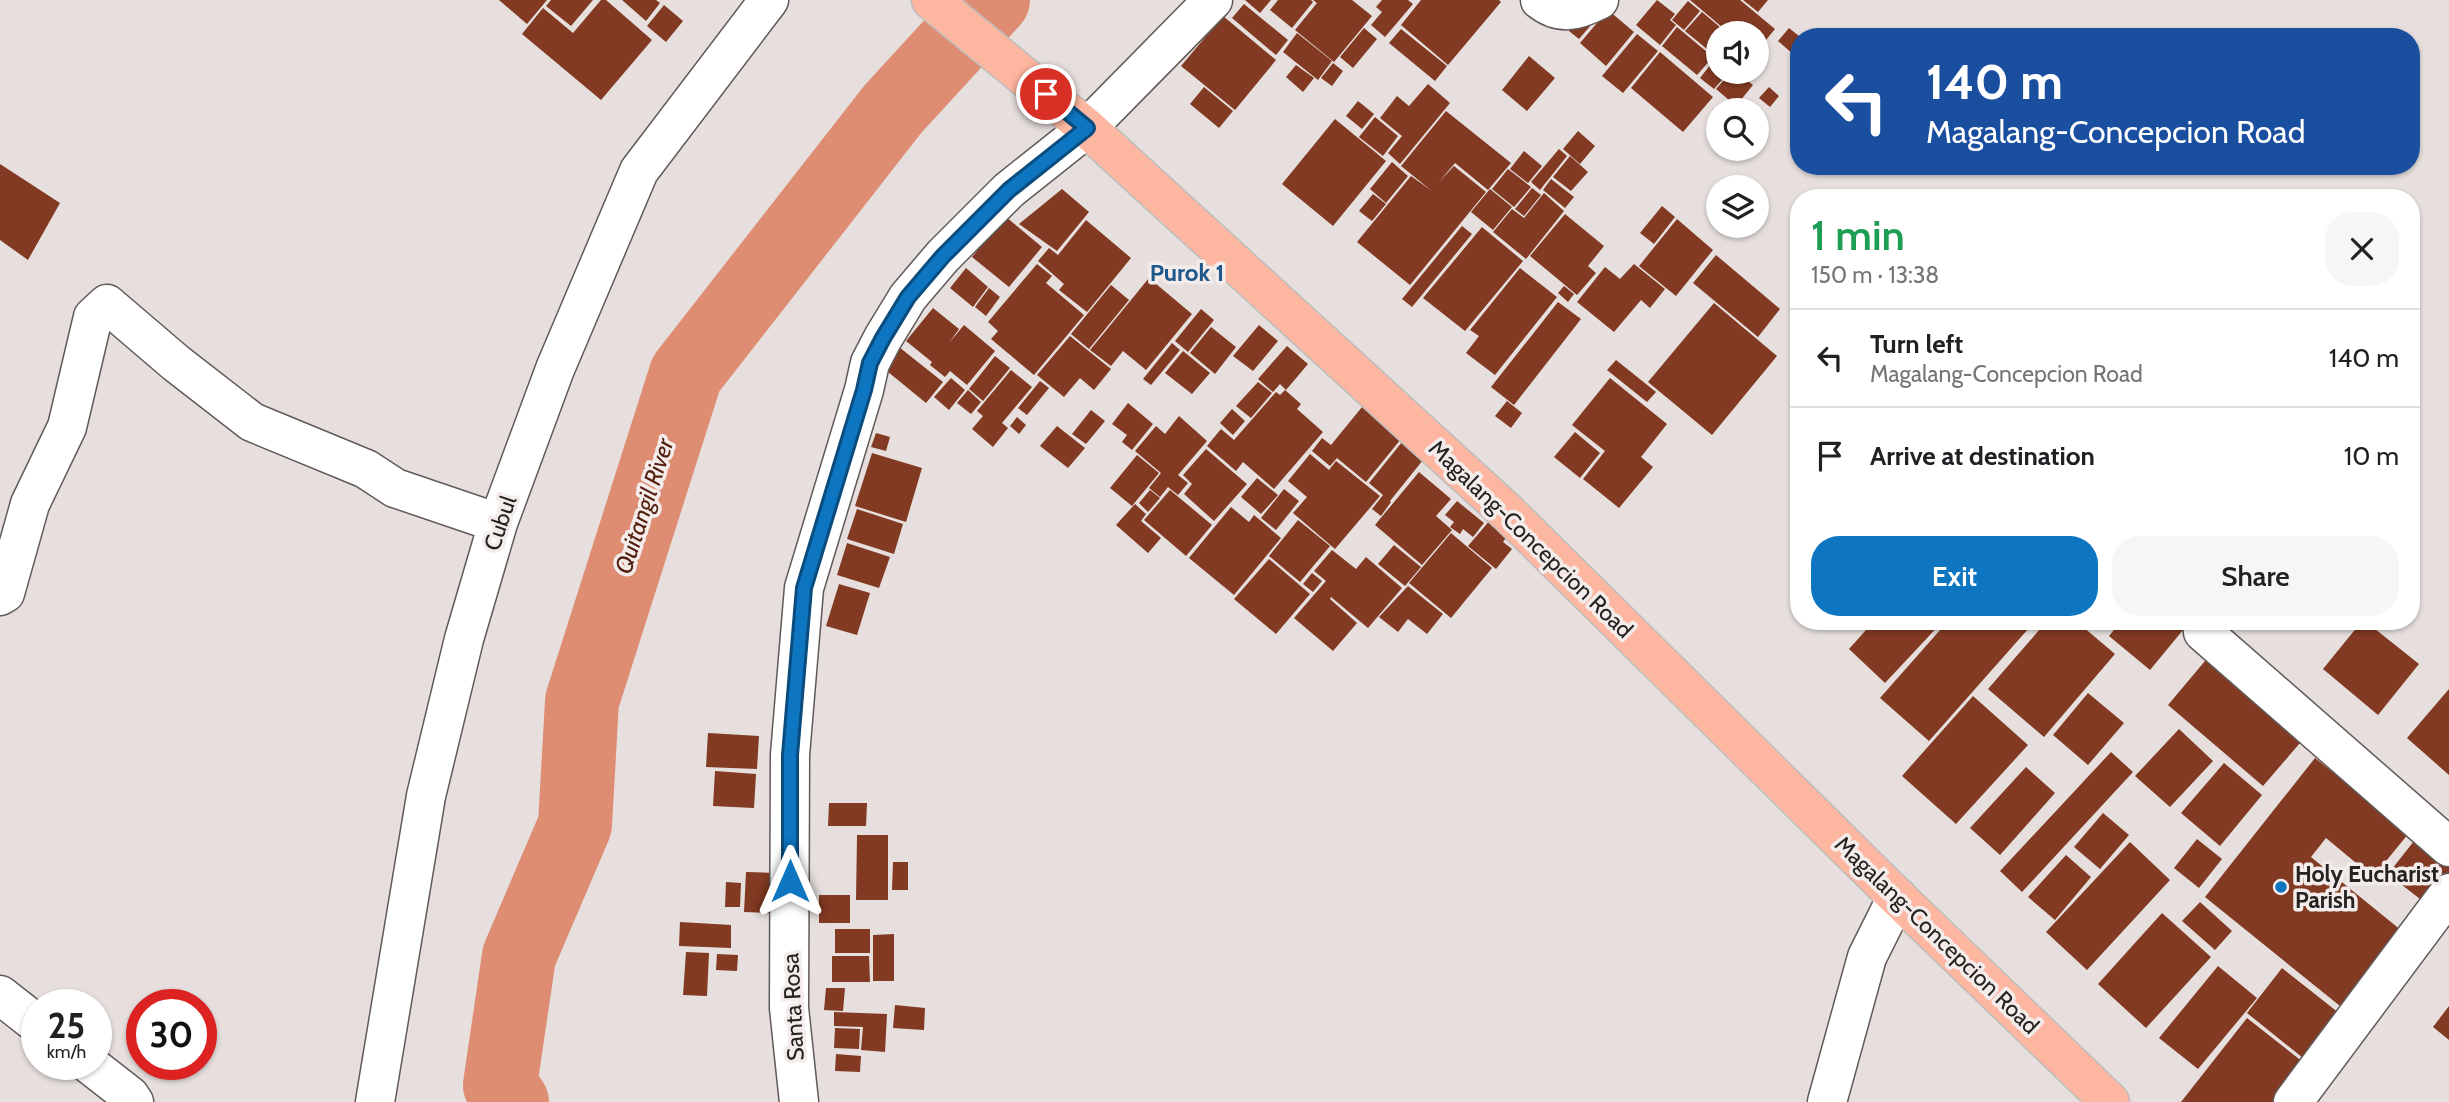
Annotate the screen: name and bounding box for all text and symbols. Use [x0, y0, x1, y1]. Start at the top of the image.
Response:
map controls [1706, 21, 1769, 238]
button: sound [1706, 21, 1769, 84]
text: 140 m [1926, 52, 2063, 111]
icon: left [1811, 56, 1902, 147]
pin [1016, 64, 1076, 124]
icon: arrive [1027, 75, 1065, 113]
button: search [1706, 98, 1769, 161]
text: Magalang-Concepcion Road [1926, 112, 2305, 151]
button: layers [1706, 175, 1769, 238]
text: 1 min [1811, 209, 1905, 261]
button: close [2325, 212, 2399, 286]
district label: Purok 1 [1150, 258, 1224, 287]
text: 150 m · 13:38 [1811, 261, 1939, 289]
text: Turn left [1870, 328, 1963, 360]
icon: left [1811, 339, 1849, 377]
text: 140 m [2329, 342, 2399, 374]
text: Magalang-Concepcion Road [1870, 360, 2143, 388]
water label: Quitangil River [608, 433, 680, 577]
street label: Magalang-Concepcion Road [1423, 434, 1639, 644]
icon: arrive [1811, 437, 1849, 475]
text: Arrive at destination [1870, 440, 2095, 472]
text: 10 m [2344, 440, 2399, 472]
street label: Cubul [478, 491, 523, 554]
button: Exit [1811, 536, 2098, 616]
button: Share [2112, 536, 2399, 616]
street label: Magalang-Concepcion Road [1829, 830, 2045, 1040]
position arrow [753, 844, 827, 918]
place label: Holy Eucharist Parish [2295, 860, 2439, 914]
marker: Holy Eucharist Parish [2273, 879, 2289, 895]
street label: Santa Rosa [776, 952, 810, 1062]
speed limit sign: 30 [126, 989, 217, 1080]
text: 25 [48, 1004, 85, 1047]
text: km/h [47, 1041, 86, 1063]

